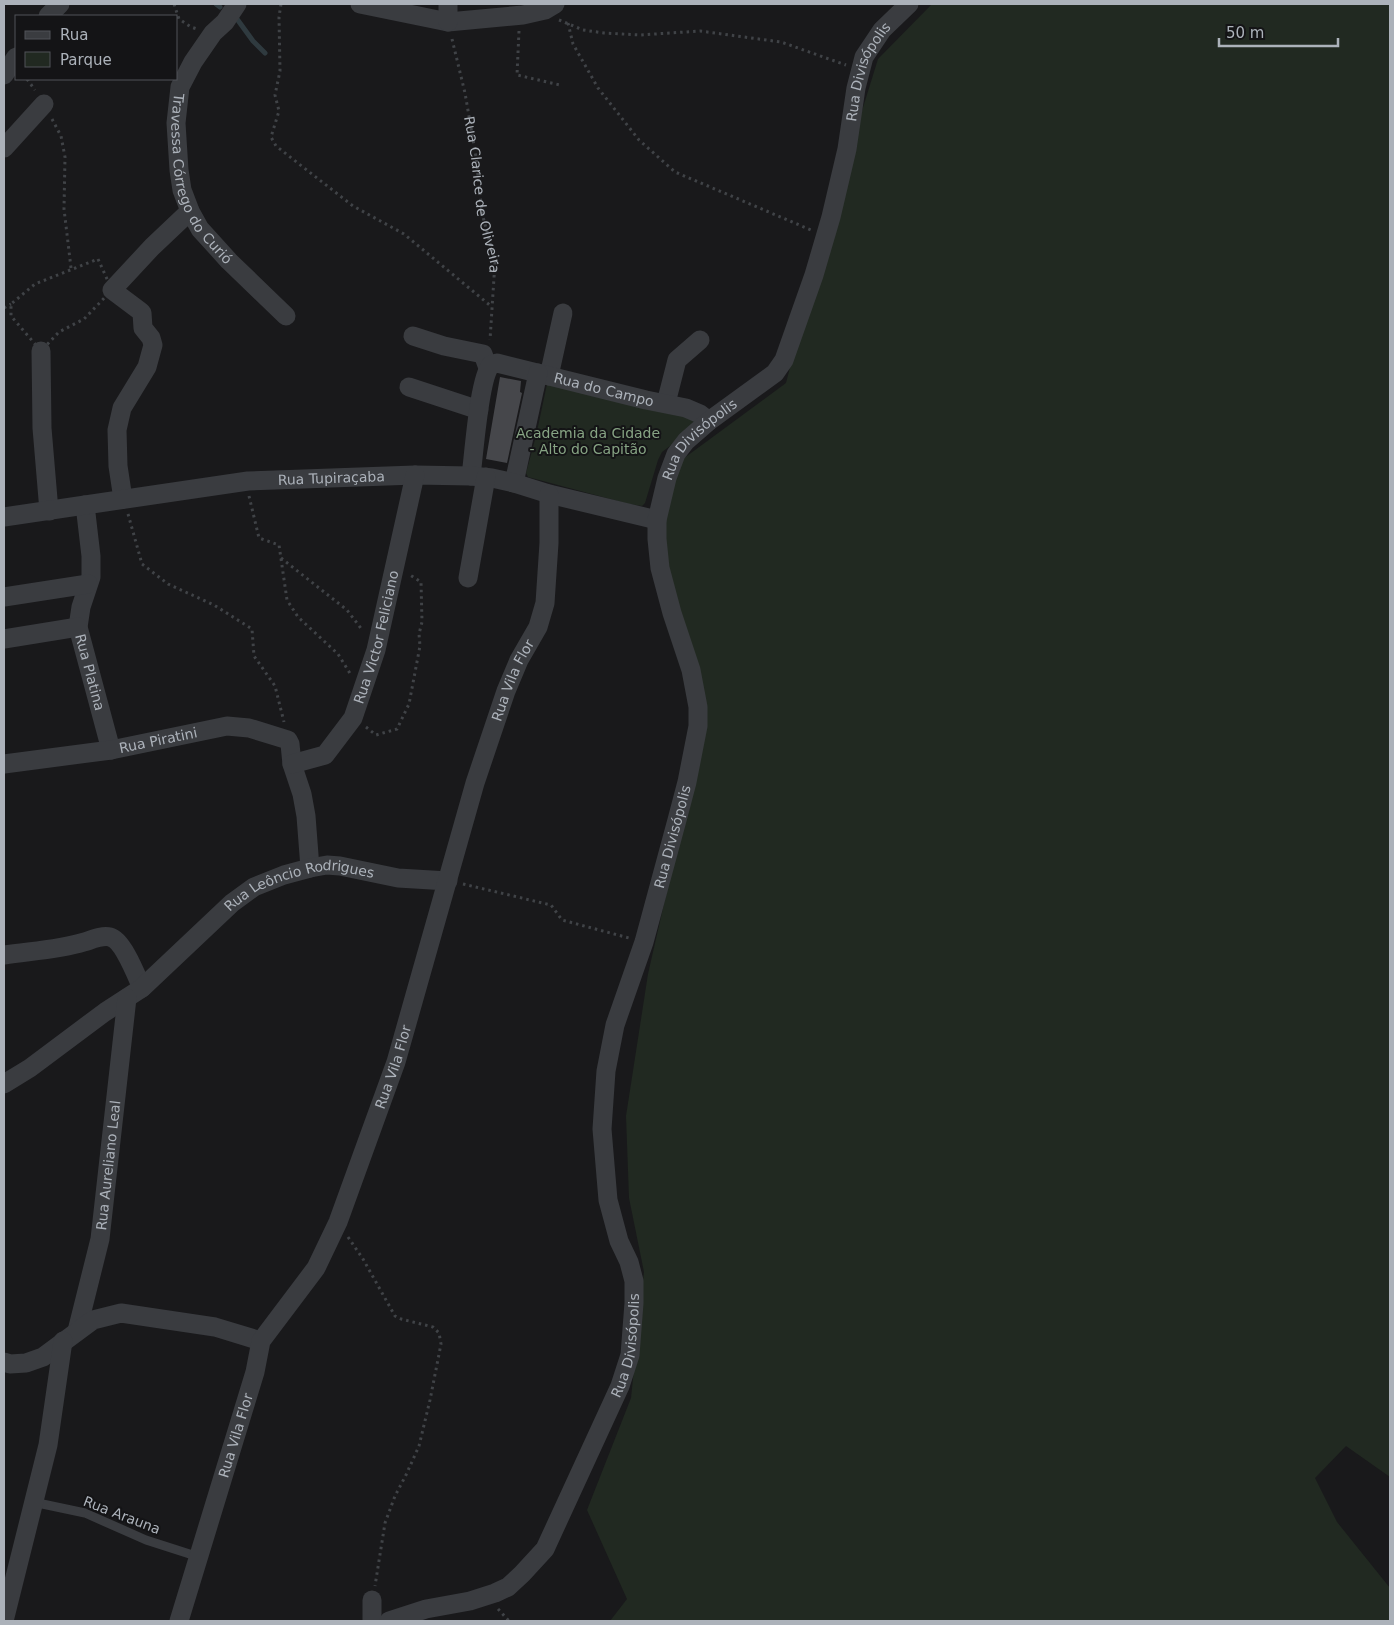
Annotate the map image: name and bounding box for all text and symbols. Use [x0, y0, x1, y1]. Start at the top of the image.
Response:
legend [15, 15, 178, 80]
scale bar [1219, 15, 1338, 47]
street label: Rua Divisópolis [843, 18, 894, 122]
text: 50 m [1226, 24, 1264, 42]
text: Rua [60, 26, 88, 44]
text: Parque [60, 51, 112, 69]
street label: Travessa Córrego do Curió [168, 92, 236, 267]
street label: Rua Clarice de Oliveira [461, 115, 503, 274]
street label: Rua do Campo [552, 369, 655, 409]
street label: Rua Divisópolis [659, 396, 740, 482]
park label: Academia da Cidade - Alto do Capitão [516, 425, 660, 457]
street label: Rua Tupiraçaba [277, 468, 385, 488]
street label: Rua Victor Feliciano [350, 569, 402, 706]
street label: Rua Platina [72, 632, 108, 712]
street label: Rua Vila Flor [488, 636, 537, 723]
street label: Rua Piratini [118, 724, 199, 756]
street label: Rua Divisópolis [651, 783, 694, 890]
street label: Rua Leôncio Rodrigues [221, 857, 376, 914]
street label: Rua Vila Flor [372, 1023, 414, 1111]
street label: Rua Aureliano Leal [93, 1100, 123, 1231]
street label: Rua Divisópolis [608, 1293, 642, 1400]
street label: Rua Vila Flor [215, 1391, 256, 1480]
street label: Rua Arauna [81, 1493, 163, 1537]

